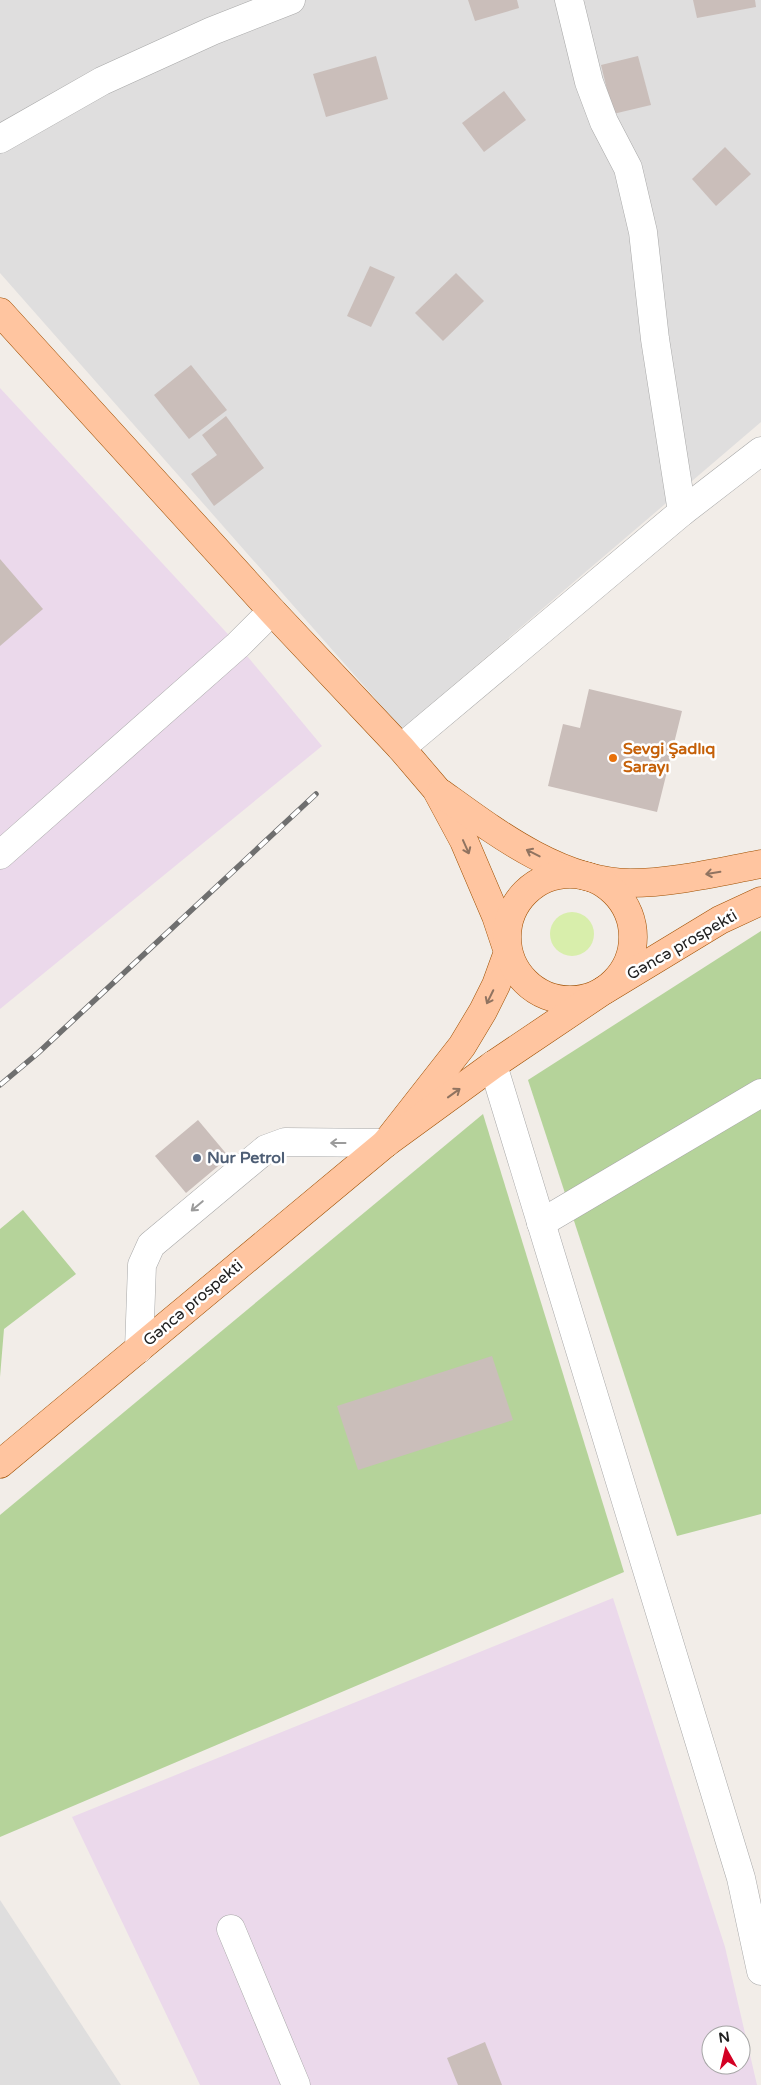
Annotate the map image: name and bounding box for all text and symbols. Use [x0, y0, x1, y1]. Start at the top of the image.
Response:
place label: Sevgi Şadlıq Sarayı [623, 739, 715, 777]
marker: Sevgi Şadlıq Sarayı [607, 752, 619, 764]
one-way arrow [462, 839, 472, 854]
one-way arrow [526, 848, 541, 857]
one-way arrow [705, 868, 721, 878]
street label: Gəncə prospekti [623, 905, 741, 985]
one-way arrow [485, 990, 495, 1005]
one-way arrow [447, 1088, 460, 1099]
one-way arrow [330, 1138, 346, 1148]
place label: Nur Petrol [207, 1148, 285, 1168]
marker: Nur Petrol [191, 1152, 203, 1164]
one-way arrow [191, 1201, 204, 1212]
street label: Gəncə prospekti [139, 1256, 247, 1350]
north arrow [701, 2025, 751, 2075]
text: N [718, 2028, 731, 2047]

